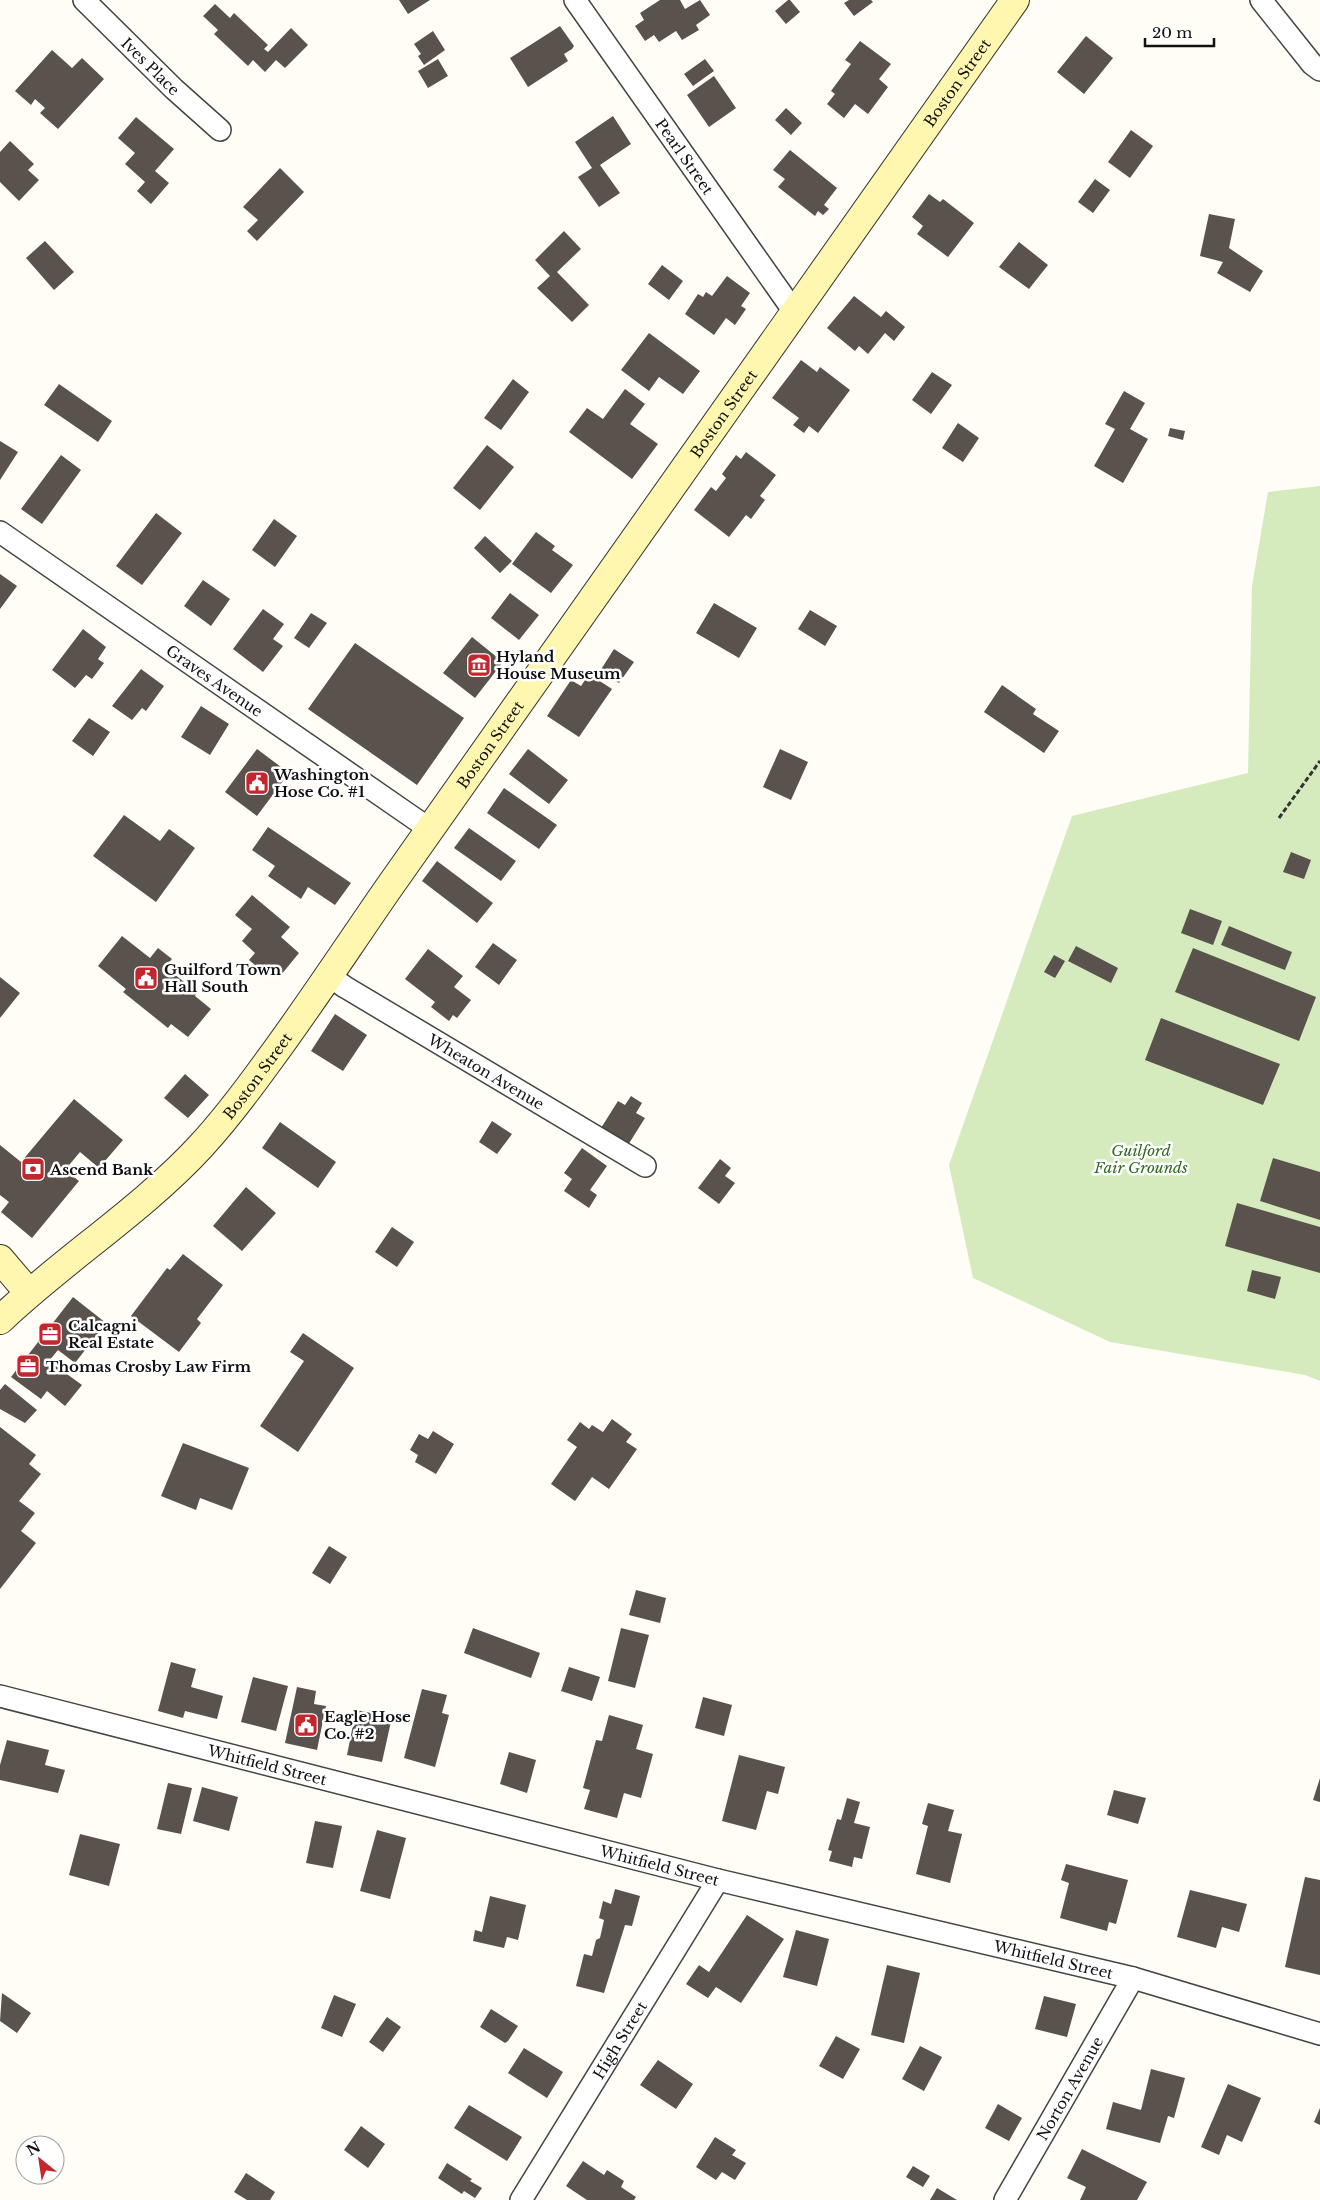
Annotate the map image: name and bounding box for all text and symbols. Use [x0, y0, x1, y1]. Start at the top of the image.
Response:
scale bar [1145, 15, 1214, 47]
text: 20 m [1152, 23, 1192, 42]
street label: Ives Place [118, 33, 184, 99]
street label: Boston Street [919, 34, 995, 130]
street label: Pearl Street [652, 115, 718, 198]
street label: Boston Street [686, 365, 761, 461]
street label: Graves Avenue [163, 640, 267, 720]
place label: Hyland House Museum [496, 647, 621, 683]
museum icon: Hyland House Museum [466, 652, 492, 678]
street label: Boston Street [452, 696, 528, 792]
place label: Washington Hose Co. #1 [273, 765, 370, 801]
public building icon: Washington Hose Co. #1 [244, 770, 270, 796]
place label: Guilford Town Hall South [164, 960, 281, 996]
public building icon: Guilford Town Hall South [133, 965, 159, 991]
street label: Boston Street [219, 1028, 296, 1123]
street label: Wheaton Avenue [424, 1029, 548, 1113]
park label: Guilford Fair Grounds [1093, 1141, 1188, 1177]
bank icon: Ascend Bank [20, 1156, 46, 1182]
place label: Ascend Bank [49, 1160, 154, 1179]
place label: Calcagni Real Estate [68, 1316, 154, 1352]
office icon: Calcagni Real Estate [37, 1321, 63, 1347]
office icon: Thomas Crosby Law Firm [15, 1353, 41, 1379]
place label: Thomas Crosby Law Firm [46, 1357, 252, 1376]
place label: Eagle Hose Co. #2 [324, 1707, 411, 1743]
public building icon: Eagle Hose Co. #2 [293, 1712, 319, 1738]
street label: Whitfield Street [205, 1740, 329, 1789]
street label: Whitfield Street [597, 1840, 721, 1889]
street label: Whitfield Street [991, 1936, 1115, 1983]
street label: High Street [588, 1997, 651, 2082]
street label: Norton Avenue [1032, 2033, 1107, 2144]
north arrow [15, 2135, 65, 2185]
text: N [23, 2138, 44, 2160]

